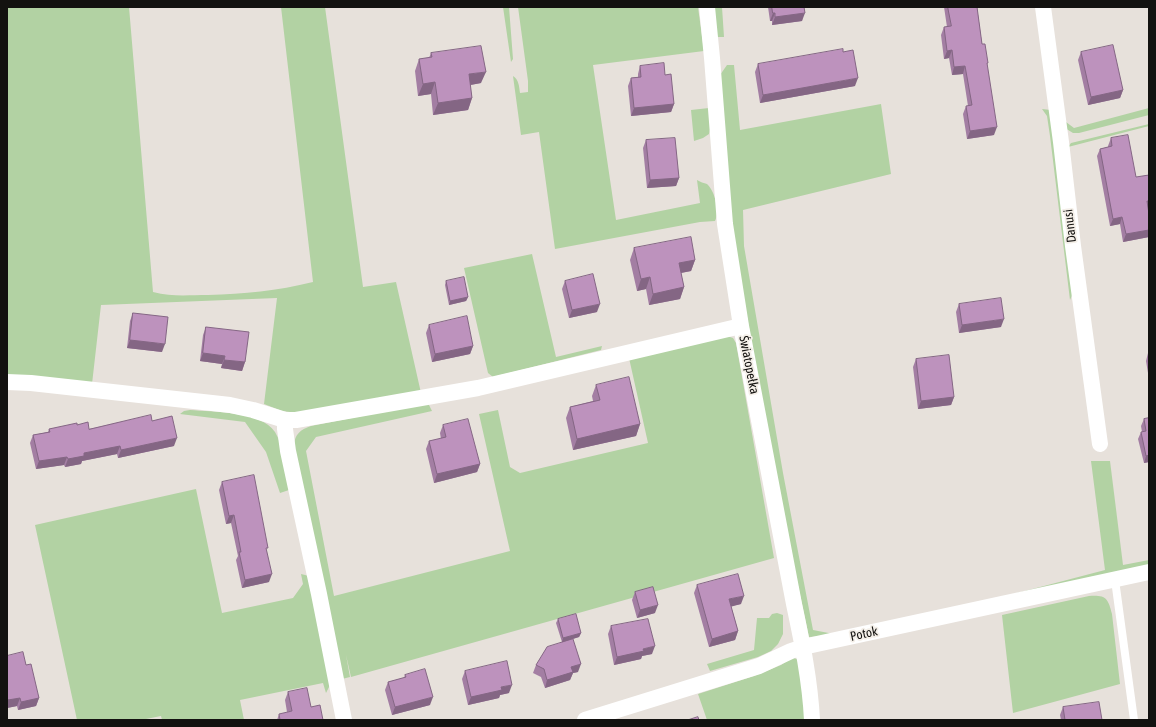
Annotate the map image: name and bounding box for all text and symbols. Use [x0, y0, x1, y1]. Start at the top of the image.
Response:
street label: Danusi [1060, 208, 1080, 244]
street label: Światopełka [736, 334, 762, 396]
street label: Potok [849, 623, 879, 645]

